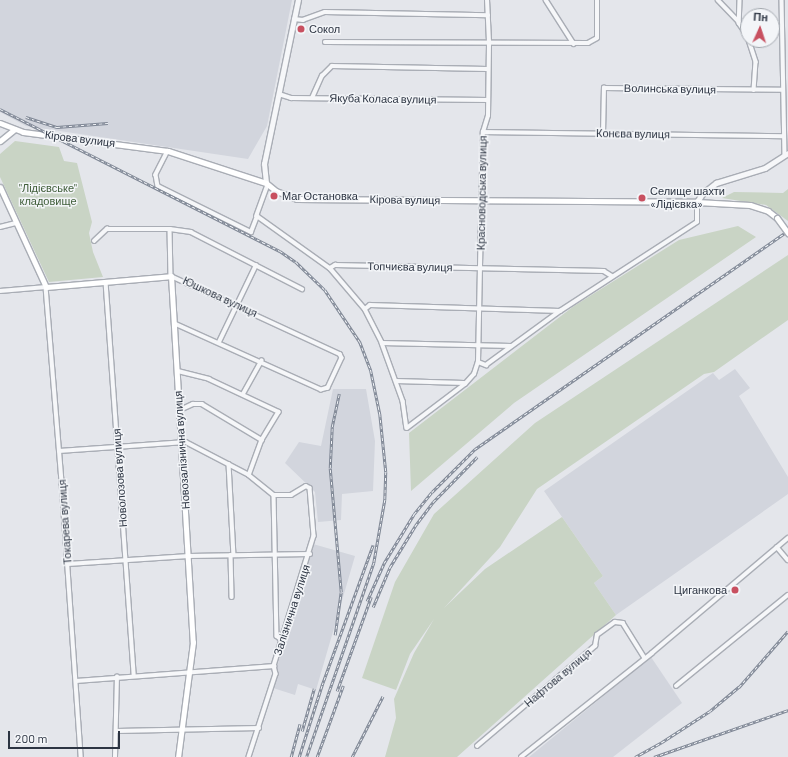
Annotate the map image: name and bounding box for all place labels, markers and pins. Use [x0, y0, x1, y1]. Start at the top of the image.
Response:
place label: Сокол [309, 22, 340, 36]
marker: Сокол [296, 24, 306, 34]
place label: Селище шахти «Лідієвка» [650, 185, 725, 211]
place label: Маг Остановка [282, 189, 358, 203]
marker: Маг Остановка [269, 191, 279, 201]
marker: Селище шахти «Лідієвка» [637, 193, 647, 203]
place label: Циганкова [674, 583, 727, 597]
marker: Циганкова [730, 585, 740, 595]

